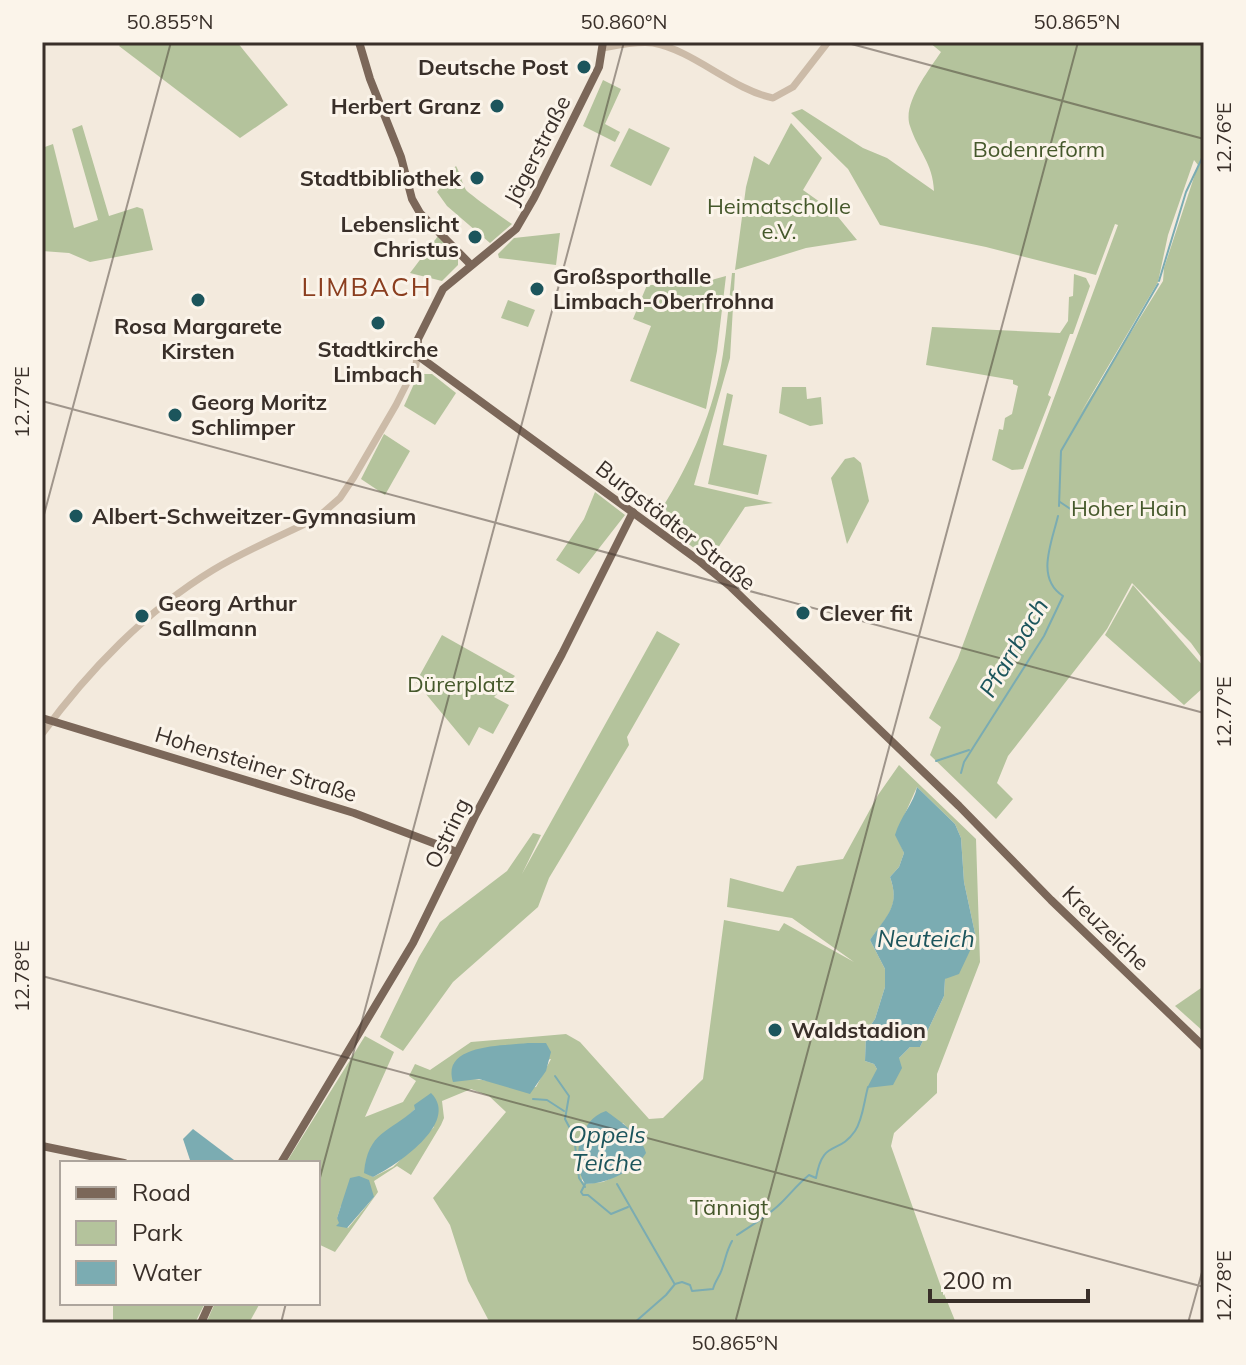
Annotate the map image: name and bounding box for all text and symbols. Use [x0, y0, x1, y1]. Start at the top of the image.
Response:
text: 50.855°N [127, 9, 213, 34]
text: 50.860°N [581, 9, 667, 34]
text: 50.865°N [1034, 9, 1120, 34]
place label: Deutsche Post [418, 53, 568, 81]
marker: Deutsche Post [575, 58, 593, 76]
street label: Jägerstraße [498, 91, 576, 209]
place label: Herbert Granz [331, 92, 481, 120]
marker: Herbert Granz [488, 97, 506, 115]
text: 12.76°E [1211, 102, 1236, 174]
park label: Bodenreform [973, 135, 1105, 163]
place label: Stadtbibliothek [300, 164, 462, 192]
marker: Stadtbibliothek [468, 169, 486, 187]
park label: Heimatscholle e.V. [707, 192, 851, 245]
place label: Lebenslicht Christus [341, 210, 459, 263]
marker: Lebenslicht Christus [466, 228, 484, 246]
place label: Großsporthalle Limbach-Oberfrohna [553, 262, 774, 315]
district label: LIMBACH [301, 270, 433, 303]
marker: Großsporthalle Limbach-Oberfrohna [528, 280, 546, 298]
marker: Rosa Margarete Kirsten [189, 291, 207, 309]
place label: Rosa Margarete Kirsten [114, 312, 282, 365]
marker: Stadtkirche Limbach [369, 314, 387, 332]
place label: Stadtkirche Limbach [318, 335, 438, 388]
text: 12.77°E [9, 366, 34, 438]
place label: Georg Moritz Schlimper [191, 388, 327, 441]
marker: Georg Moritz Schlimper [166, 406, 184, 424]
street label: Burgstädter Straße [590, 454, 762, 596]
park label: Hoher Hain [1071, 494, 1187, 522]
place label: Albert-Schweitzer-Gymnasium [92, 502, 416, 530]
marker: Albert-Schweitzer-Gymnasium [67, 507, 85, 525]
place label: Georg Arthur Sallmann [158, 589, 297, 642]
water label: Pfarrbach [972, 593, 1054, 702]
place label: Clever fit [819, 599, 912, 627]
marker: Clever fit [794, 604, 812, 622]
marker: Georg Arthur Sallmann [133, 607, 151, 625]
park label: Dürerplatz [407, 670, 515, 698]
text: 12.77°E [1211, 676, 1236, 748]
street label: Hohensteiner Straße [152, 720, 360, 808]
street label: Ostring [418, 793, 476, 873]
street label: Kreuzeiche [1056, 880, 1156, 976]
water label: Neuteich [877, 923, 975, 953]
text: 12.78°E [9, 940, 34, 1012]
place label: Waldstadion [791, 1016, 926, 1044]
marker: Waldstadion [766, 1021, 784, 1039]
water label: Oppels Teiche [568, 1119, 646, 1177]
legend [60, 1161, 320, 1305]
text: Road [132, 1177, 191, 1207]
park label: Tännigt [690, 1193, 769, 1221]
text: Park [132, 1217, 183, 1247]
text: 12.78°E [1211, 1250, 1236, 1322]
scale bar [930, 1253, 1088, 1303]
text: Water [132, 1257, 202, 1287]
text: 200 m [942, 1265, 1013, 1295]
text: 50.865°N [692, 1330, 778, 1355]

